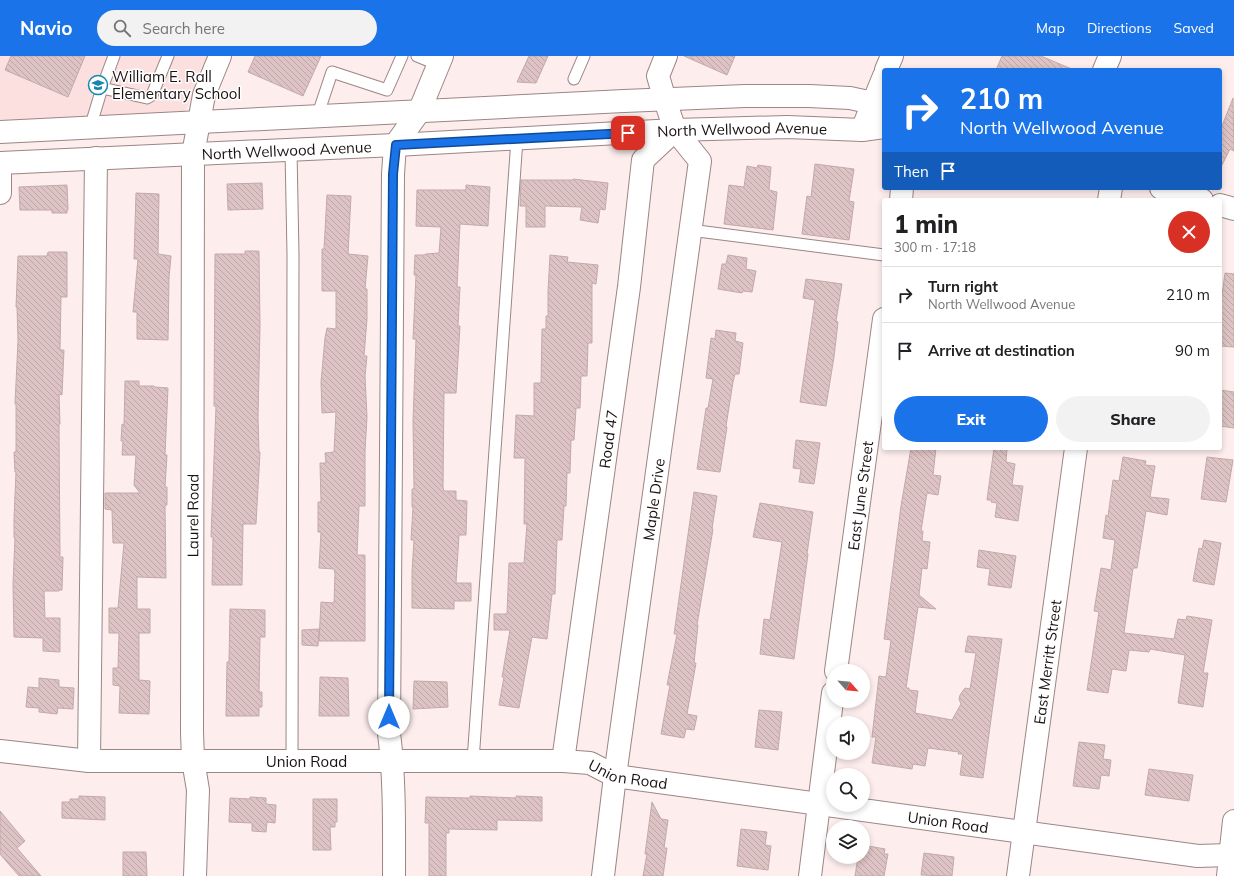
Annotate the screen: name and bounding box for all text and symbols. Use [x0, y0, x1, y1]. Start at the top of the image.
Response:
search box [97, 10, 377, 46]
text: Navio [20, 16, 73, 40]
icon: search [111, 17, 133, 39]
text: Search here [143, 19, 225, 38]
text: Map [1036, 19, 1065, 37]
text: Directions [1087, 19, 1152, 37]
text: Saved [1174, 19, 1214, 37]
place label: William E. Rall Elementary School [112, 67, 241, 103]
school or university icon: William E. Rall Elementary School [87, 74, 109, 96]
text: 210 m [960, 81, 1043, 116]
icon: right [894, 84, 946, 136]
pin [611, 116, 645, 150]
text: North Wellwood Avenue [960, 116, 1164, 139]
street label: North Wellwood Avenue [657, 117, 828, 140]
icon: arrive [617, 122, 639, 144]
street label: North Wellwood Avenue [201, 137, 372, 163]
icon: arrive [937, 160, 959, 182]
text: Then [894, 162, 929, 181]
text: 1 min [894, 209, 958, 239]
button: close [1168, 211, 1210, 253]
text: 300 m · 17:18 [894, 239, 976, 255]
text: Turn right [928, 277, 998, 296]
icon: right [894, 284, 916, 306]
text: 210 m [1166, 285, 1210, 304]
text: North Wellwood Avenue [928, 296, 1075, 312]
icon: arrive [894, 340, 916, 362]
text: Arrive at destination [928, 341, 1075, 360]
text: 90 m [1175, 341, 1210, 360]
button: Exit [894, 396, 1048, 442]
button: Share [1056, 396, 1210, 442]
street label: Road 47 [594, 409, 621, 470]
street label: East June Street [843, 440, 877, 552]
street label: Maple Drive [638, 457, 668, 542]
street label: Laurel Road [183, 474, 202, 557]
street label: East Merritt Street [1029, 598, 1065, 725]
north arrow [826, 664, 870, 708]
map controls [826, 664, 870, 864]
position arrow [368, 696, 410, 738]
button: sound [826, 716, 870, 760]
street label: Union Road [266, 752, 347, 771]
street label: Union Road [585, 754, 669, 793]
button: search [826, 768, 870, 812]
street label: Union Road [906, 807, 990, 837]
button: layers [826, 820, 870, 864]

